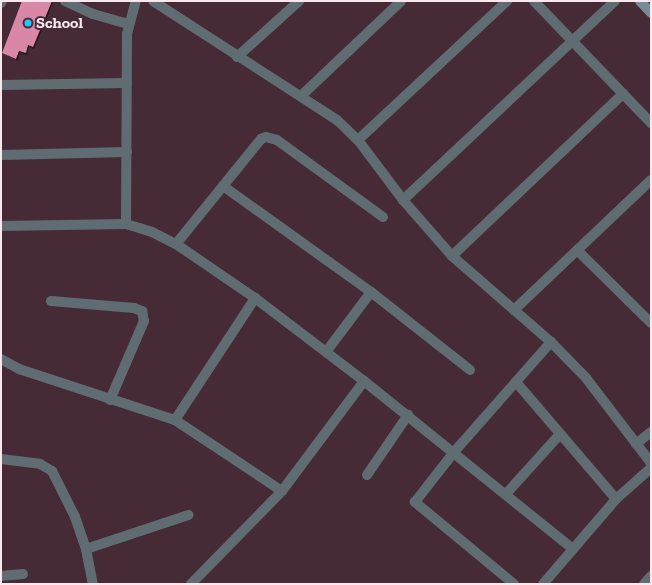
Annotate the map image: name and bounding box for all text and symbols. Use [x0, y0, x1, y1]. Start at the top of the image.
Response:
place label: School [36, 13, 83, 33]
marker: School [23, 18, 33, 28]

